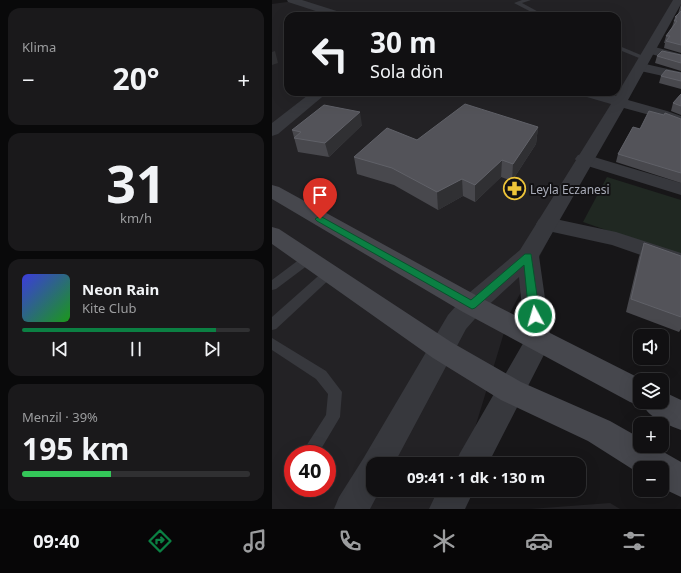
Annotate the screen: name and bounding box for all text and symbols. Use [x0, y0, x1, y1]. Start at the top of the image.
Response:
text: 30 m [370, 23, 437, 61]
icon: left [304, 28, 356, 80]
text: Klima [22, 38, 56, 56]
text: 20° [112, 58, 160, 99]
text: Sola dön [370, 59, 443, 83]
text: − [22, 64, 35, 94]
text: + [237, 64, 250, 94]
text: 31 [106, 147, 166, 218]
pharmacy icon: Leyla Eczanesi [501, 176, 527, 202]
pin [303, 178, 337, 219]
place label: Leyla Eczanesi [530, 181, 610, 198]
icon: arrive [309, 184, 331, 206]
text: km/h [120, 209, 152, 227]
text: Neon Rain [82, 279, 159, 299]
position arrow [514, 295, 556, 337]
text: Kite Club [82, 299, 136, 317]
map controls [633, 329, 669, 497]
button: sound [633, 329, 669, 365]
icon: previous [49, 338, 71, 360]
icon: pause [125, 338, 147, 360]
icon: next [201, 338, 223, 360]
button: layers [633, 373, 669, 409]
text: Menzil · 39% [22, 408, 98, 426]
button: + [633, 417, 669, 453]
text: 195 km [22, 428, 129, 469]
speed limit sign: 40 [284, 445, 336, 497]
button: − [633, 461, 669, 497]
text: 09:41 · 1 dk · 130 m [407, 467, 545, 487]
icon: directions [146, 527, 174, 555]
icon: music [241, 527, 269, 555]
icon: phone [336, 527, 364, 555]
icon: climate [430, 527, 458, 555]
icon: car [525, 527, 553, 555]
icon: filters [620, 527, 648, 555]
text: 09:40 [33, 529, 80, 553]

